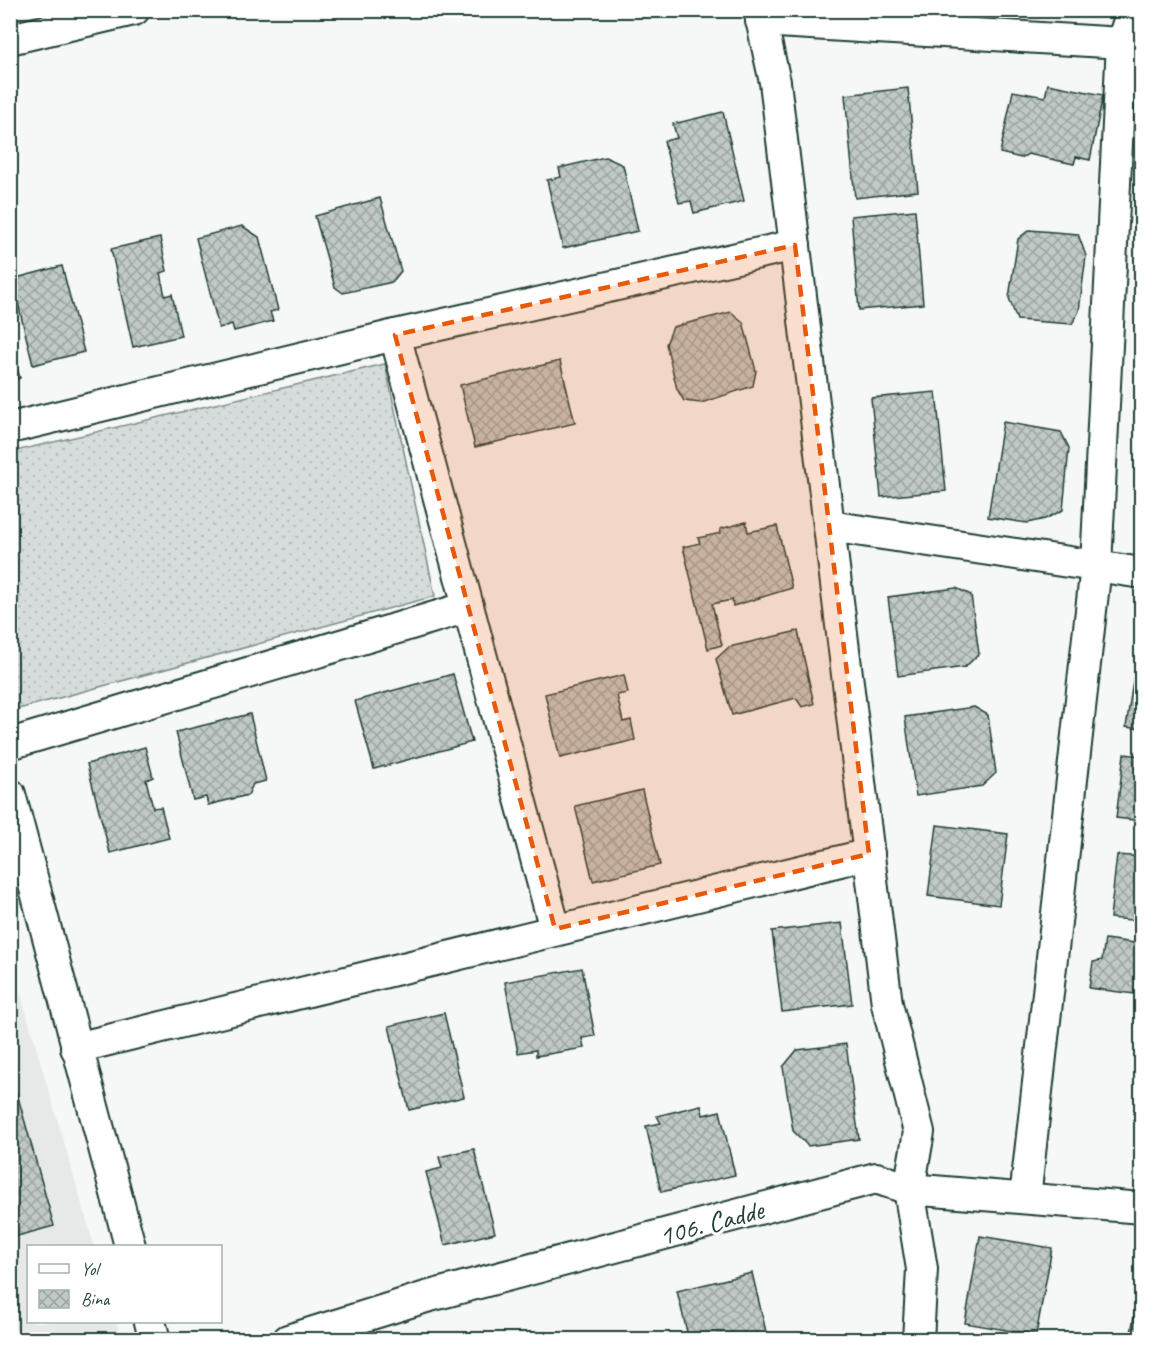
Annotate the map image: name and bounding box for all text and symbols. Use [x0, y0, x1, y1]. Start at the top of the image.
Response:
street label: 106. Cadde [655, 1191, 769, 1253]
legend [27, 1245, 222, 1323]
text: Yol [81, 1258, 101, 1280]
text: Bina [81, 1288, 111, 1310]

